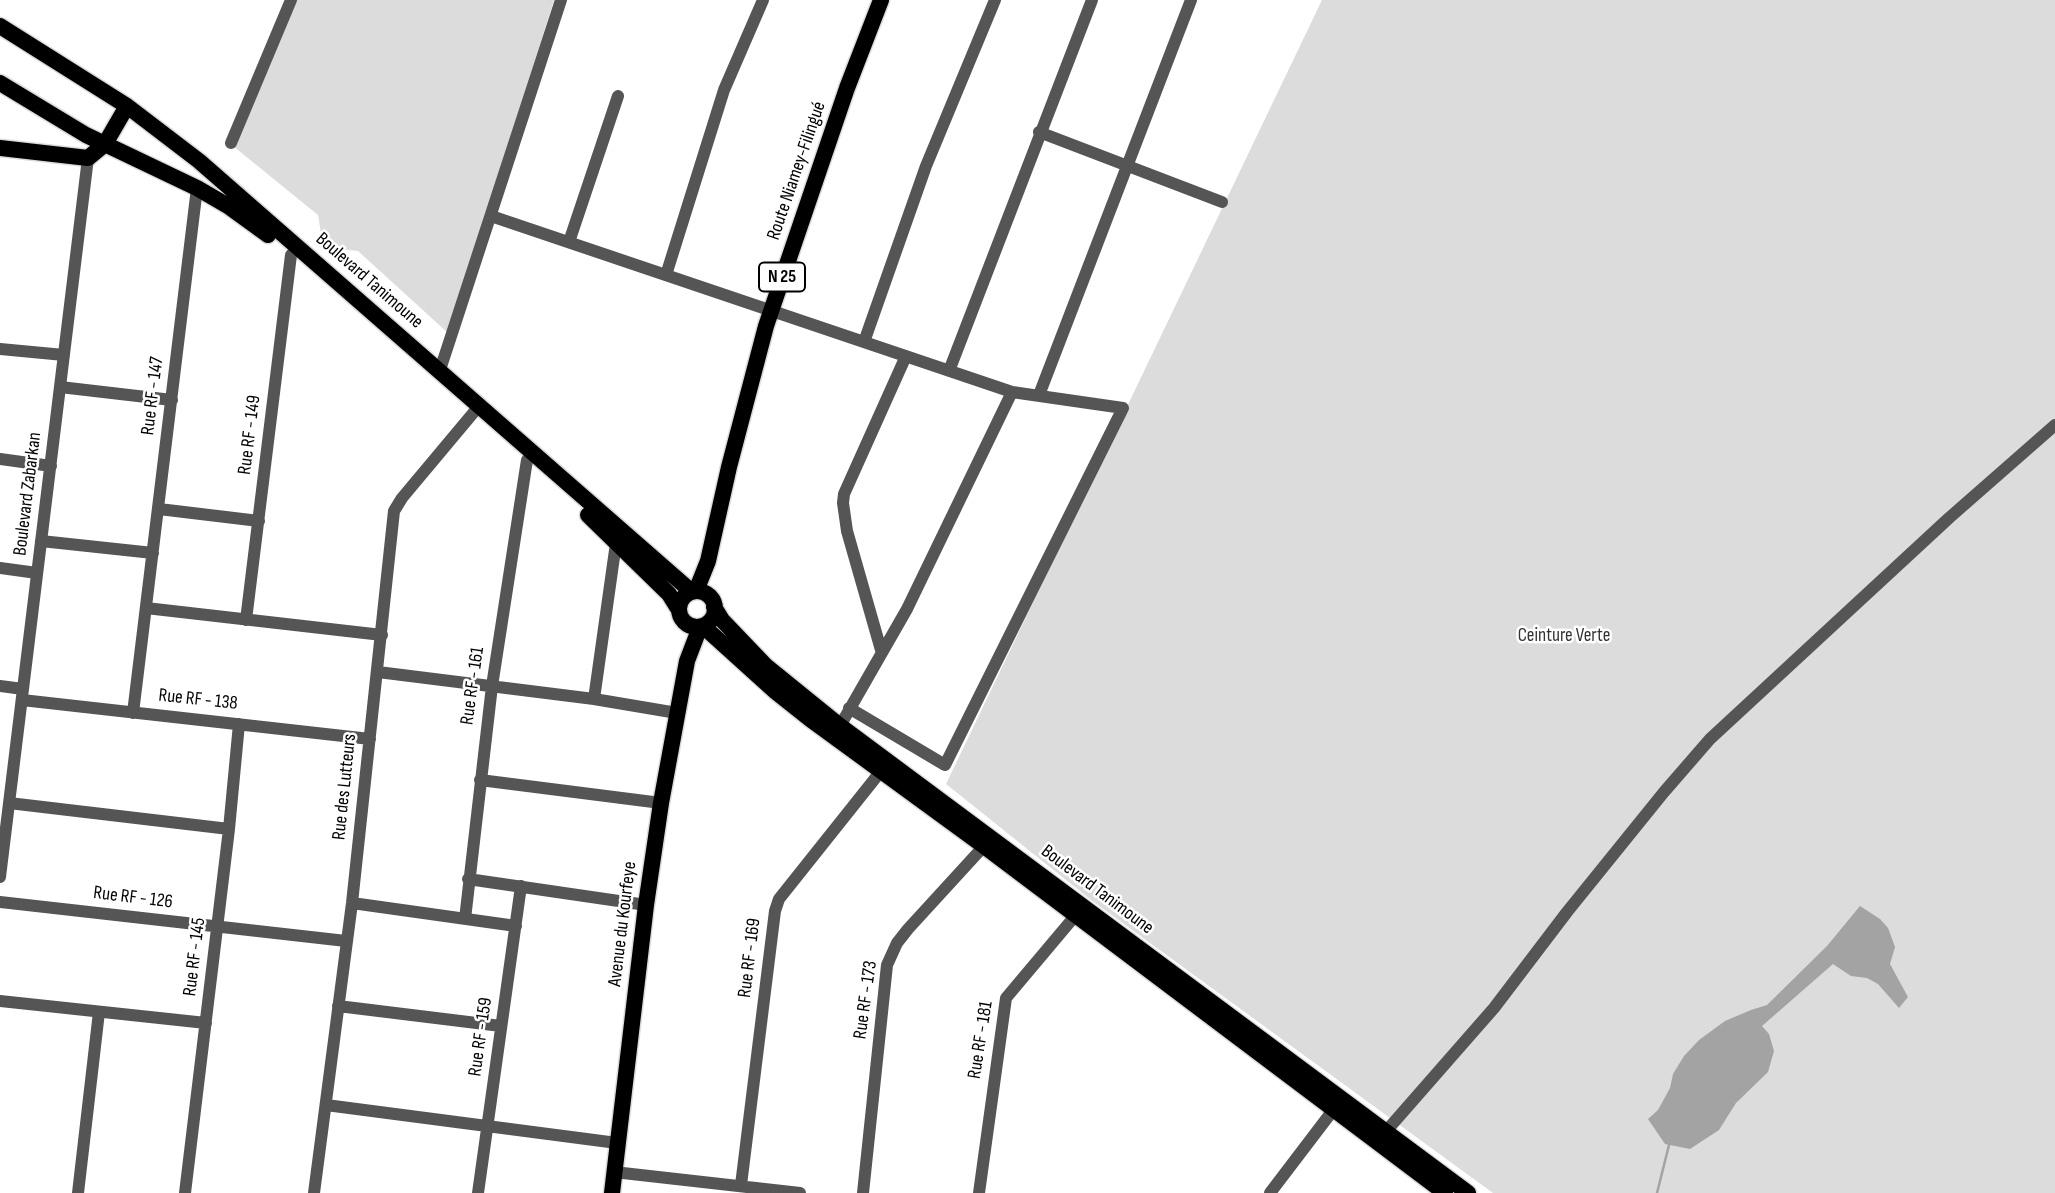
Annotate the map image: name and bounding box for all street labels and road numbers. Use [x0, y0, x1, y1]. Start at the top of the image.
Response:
street label: Route Niamey-Filingué [763, 99, 831, 243]
street label: Boulevard Tanimoune [311, 228, 427, 334]
road number: N 25 [759, 262, 805, 292]
street label: Rue RF - 147 [137, 356, 169, 436]
street label: Rue RF - 149 [234, 394, 266, 476]
street label: Boulevard Zabarkan [9, 431, 47, 557]
street label: Rue RF - 161 [456, 646, 490, 726]
street label: Rue RF - 138 [157, 685, 239, 715]
street label: Rue des Lutteurs [328, 733, 362, 841]
street label: Boulevard Tanimoune [1036, 840, 1158, 940]
street label: Avenue du Kourfeye [604, 860, 642, 988]
street label: Rue RF - 126 [92, 882, 174, 914]
street label: Rue RF - 145 [179, 916, 211, 998]
street label: Rue RF - 169 [734, 917, 766, 999]
street label: Rue RF - 173 [849, 959, 883, 1041]
street label: Rue RF - 159 [464, 996, 498, 1078]
street label: Rue RF - 181 [964, 1000, 998, 1080]

